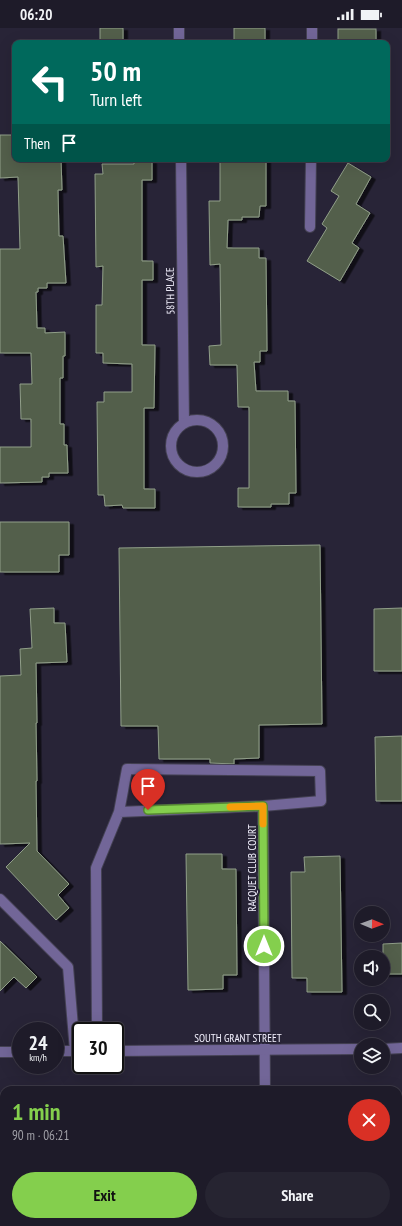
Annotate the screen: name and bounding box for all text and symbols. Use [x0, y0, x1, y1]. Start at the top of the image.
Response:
text: 06:20 [20, 5, 52, 24]
text: 50 m [90, 52, 141, 89]
icon: left [24, 56, 76, 108]
text: Turn left [90, 88, 142, 111]
icon: arrive [58, 132, 80, 154]
text: Then [24, 134, 50, 153]
street label: 58TH PLACE [163, 267, 177, 315]
pin [131, 769, 165, 810]
icon: arrive [137, 775, 159, 797]
street label: RACQUET CLUB COURT [245, 824, 259, 912]
north arrow [354, 906, 390, 942]
map controls [354, 906, 390, 1074]
position arrow [243, 925, 285, 967]
button: sound [354, 950, 390, 986]
button: search [354, 994, 390, 1030]
speed limit sign: 30 [72, 1022, 124, 1074]
text: 24 [28, 1030, 48, 1056]
street label: SOUTH GRANT STREET [194, 1031, 282, 1045]
button: layers [354, 1038, 390, 1074]
text: km/h [29, 1051, 47, 1064]
text: 1 min [12, 1096, 60, 1127]
button: close [348, 1099, 390, 1141]
text: 90 m · 06:21 [12, 1127, 69, 1144]
button: Exit [12, 1172, 197, 1218]
button: Share [205, 1172, 390, 1218]

